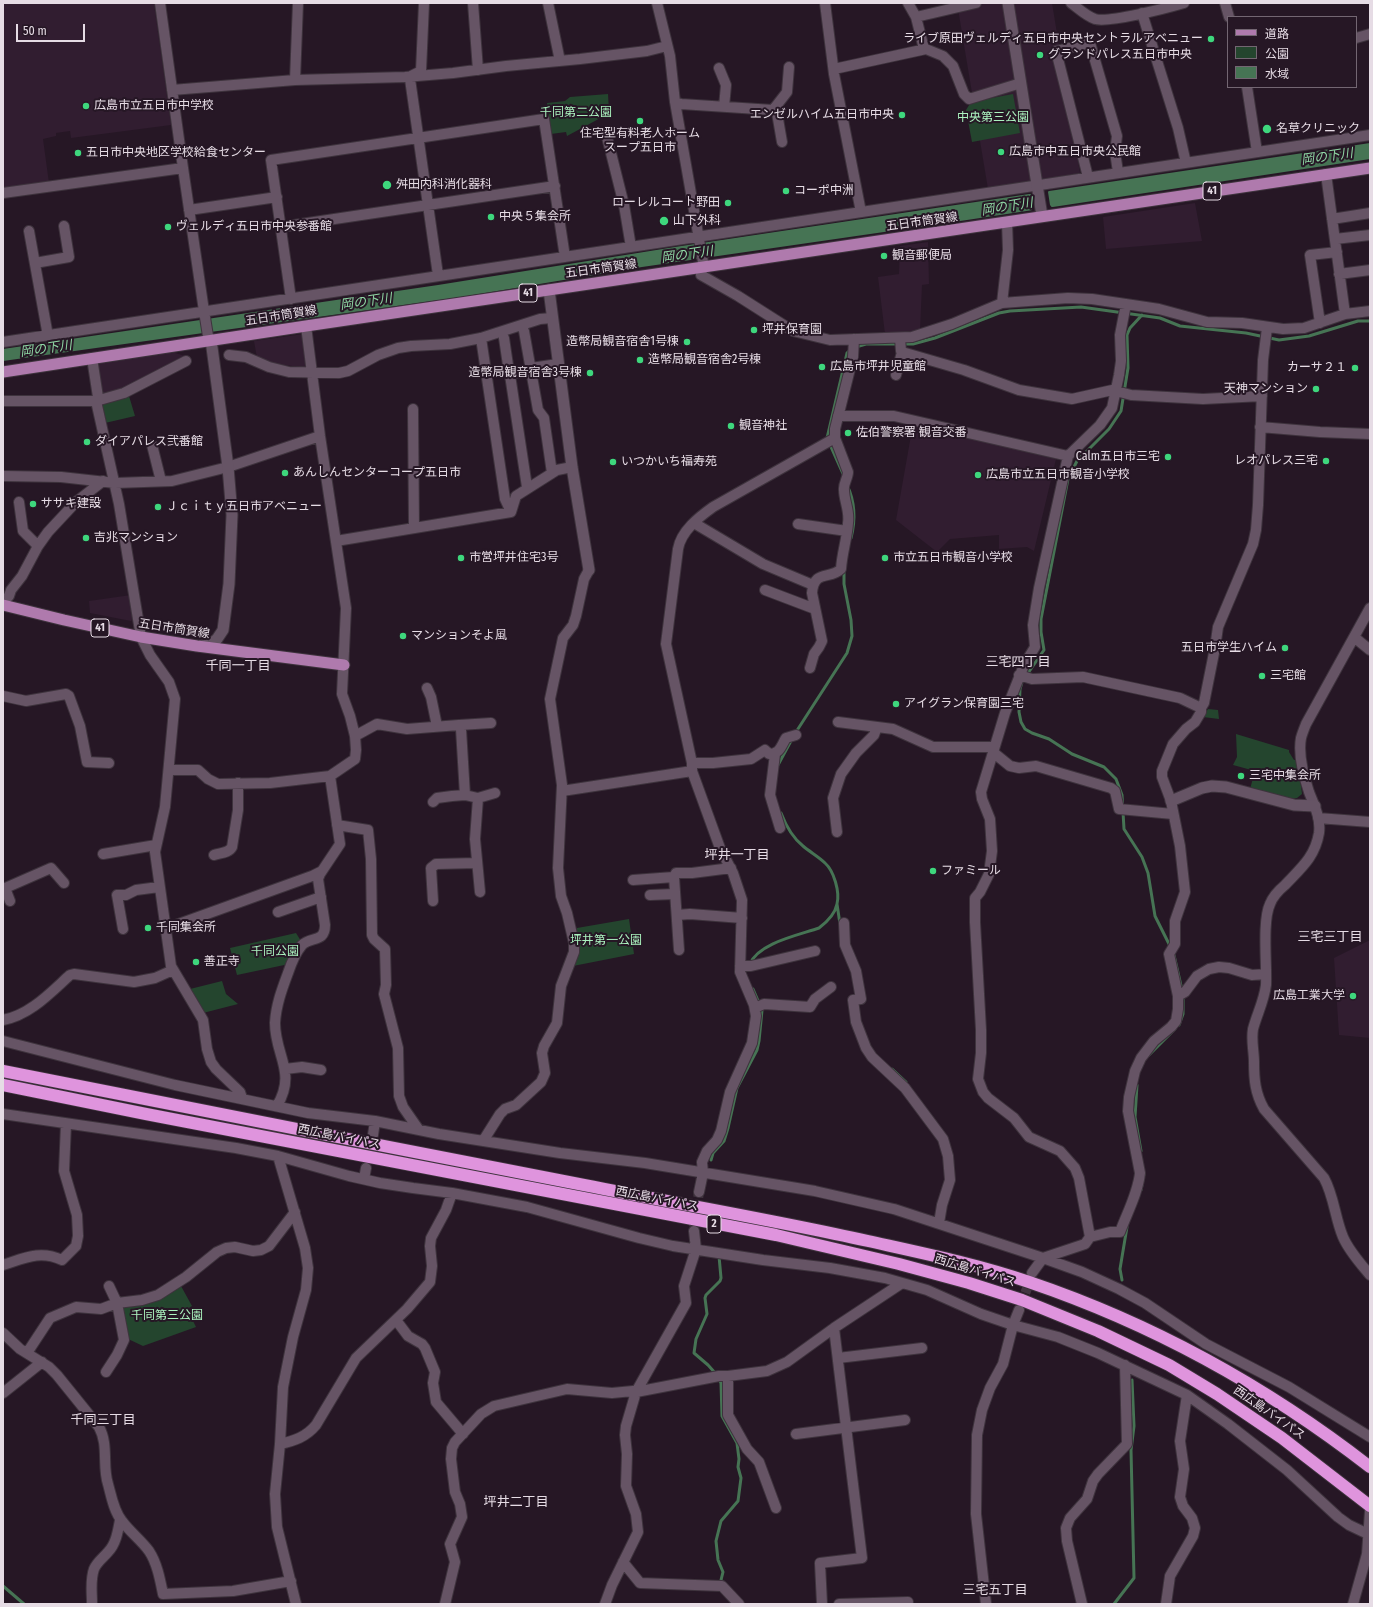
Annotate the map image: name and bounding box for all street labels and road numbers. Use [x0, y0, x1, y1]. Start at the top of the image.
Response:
road number: 41 [1203, 182, 1221, 200]
street label: 五日市筒賀線 [885, 210, 959, 234]
street label: 五日市筒賀線 [564, 257, 638, 281]
road number: 41 [519, 284, 537, 302]
street label: 五日市筒賀線 [244, 303, 318, 329]
street label: 五日市筒賀線 [137, 616, 211, 642]
road number: 41 [91, 619, 109, 637]
street label: 西広島バイパス [296, 1122, 382, 1152]
street label: 西広島バイパス [614, 1184, 700, 1214]
road number: 2 [707, 1215, 721, 1233]
street label: 西広島バイパス [933, 1252, 1017, 1290]
street label: 西広島バイパス [1230, 1383, 1308, 1443]

